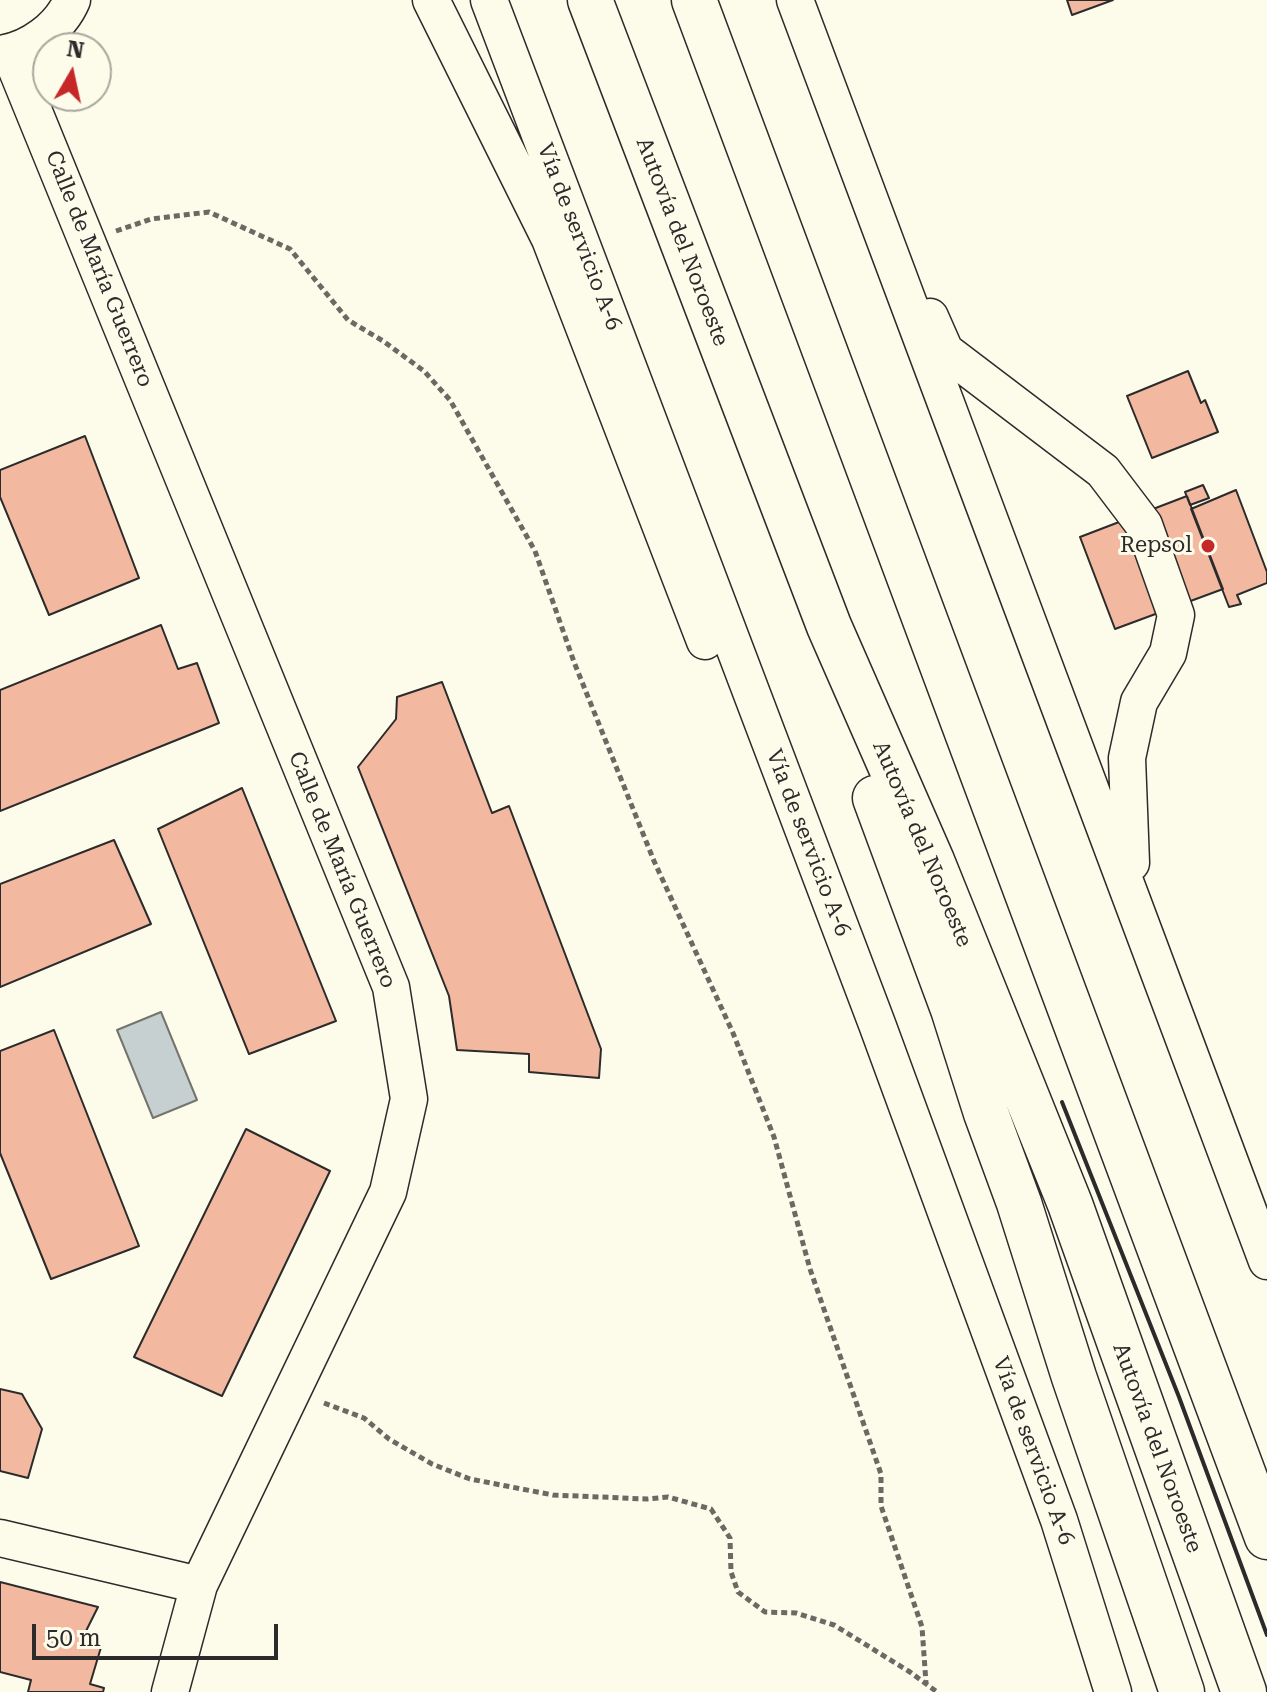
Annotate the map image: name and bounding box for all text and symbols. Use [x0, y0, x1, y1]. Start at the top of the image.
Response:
north arrow [32, 32, 112, 112]
text: N [65, 36, 86, 63]
street label: Autovía del Noroeste [630, 134, 734, 350]
street label: Vía de servicio A-6 [531, 140, 627, 334]
street label: Calle de María Guerrero [39, 147, 159, 391]
place label: Repsol [1120, 533, 1192, 559]
marker: Repsol [1199, 537, 1217, 555]
street label: Autovía del Noroeste [867, 737, 977, 951]
street label: Vía de servicio A-6 [760, 746, 856, 940]
street label: Calle de María Guerrero [282, 748, 402, 992]
street label: Autovía del Noroeste [1107, 1339, 1207, 1557]
street label: Vía de servicio A-6 [987, 1353, 1079, 1549]
scale bar [36, 1608, 282, 1658]
text: 50 m [46, 1624, 101, 1652]

